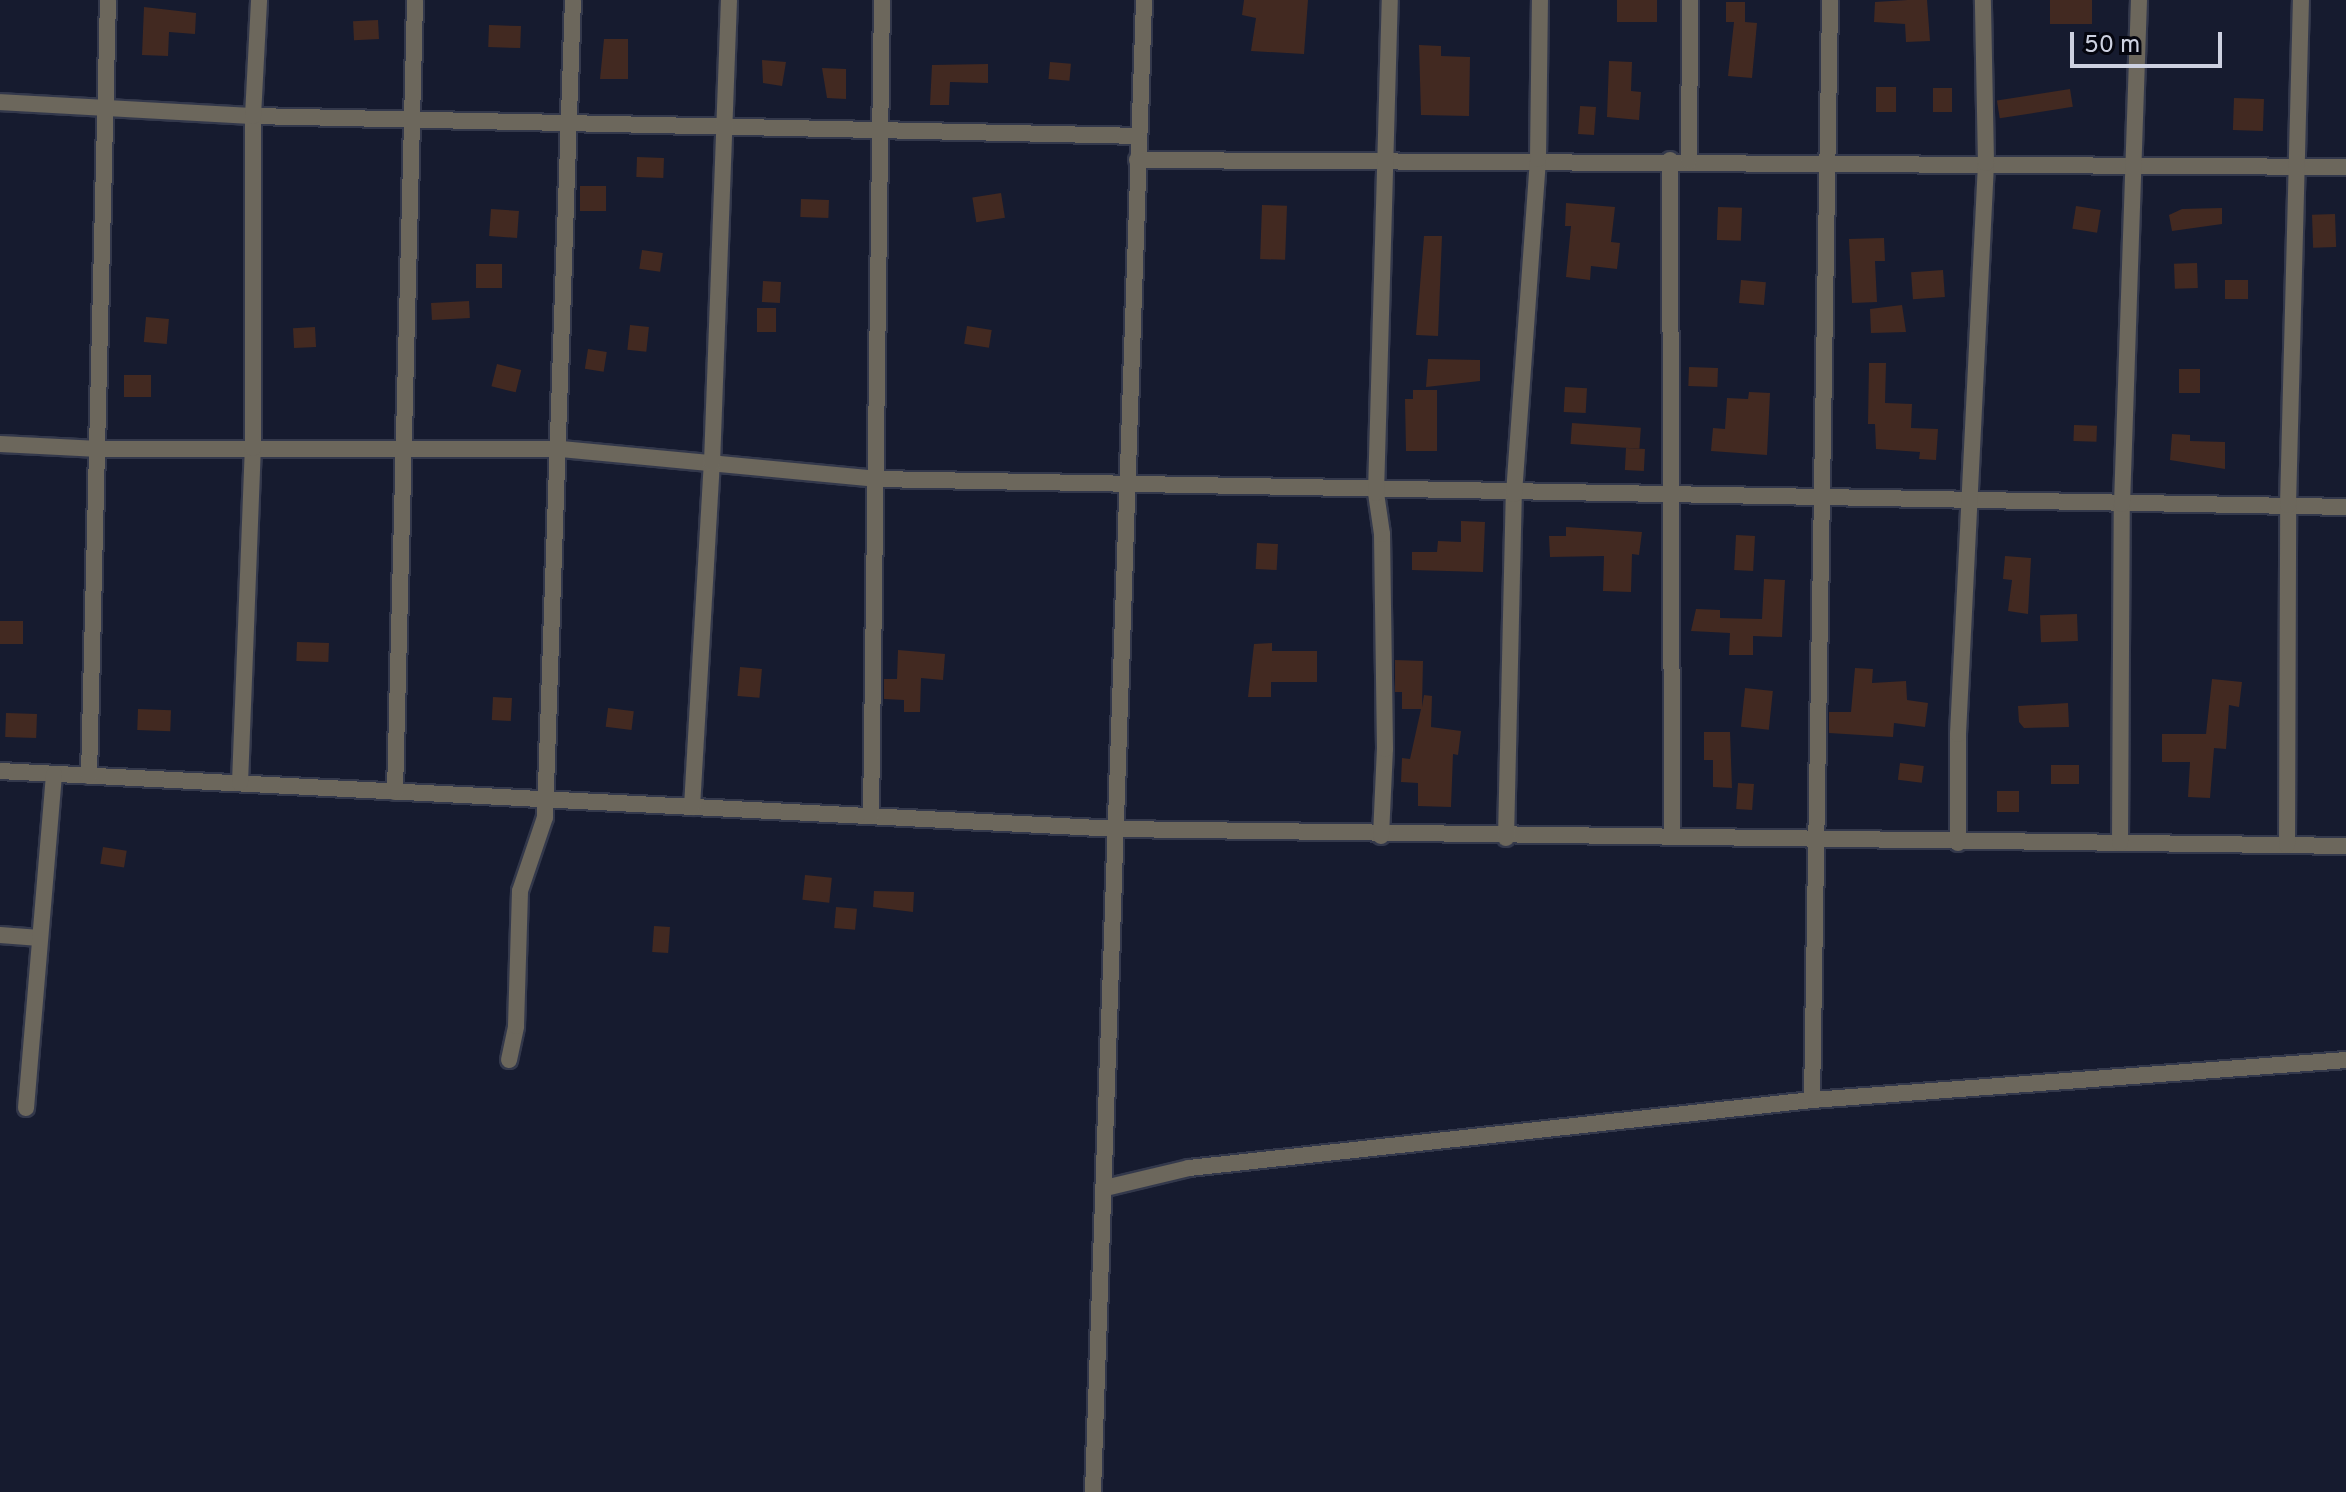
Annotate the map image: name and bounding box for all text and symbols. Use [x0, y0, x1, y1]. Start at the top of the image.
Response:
scale bar [2074, 16, 2226, 66]
text: 50 m [2084, 31, 2140, 61]

